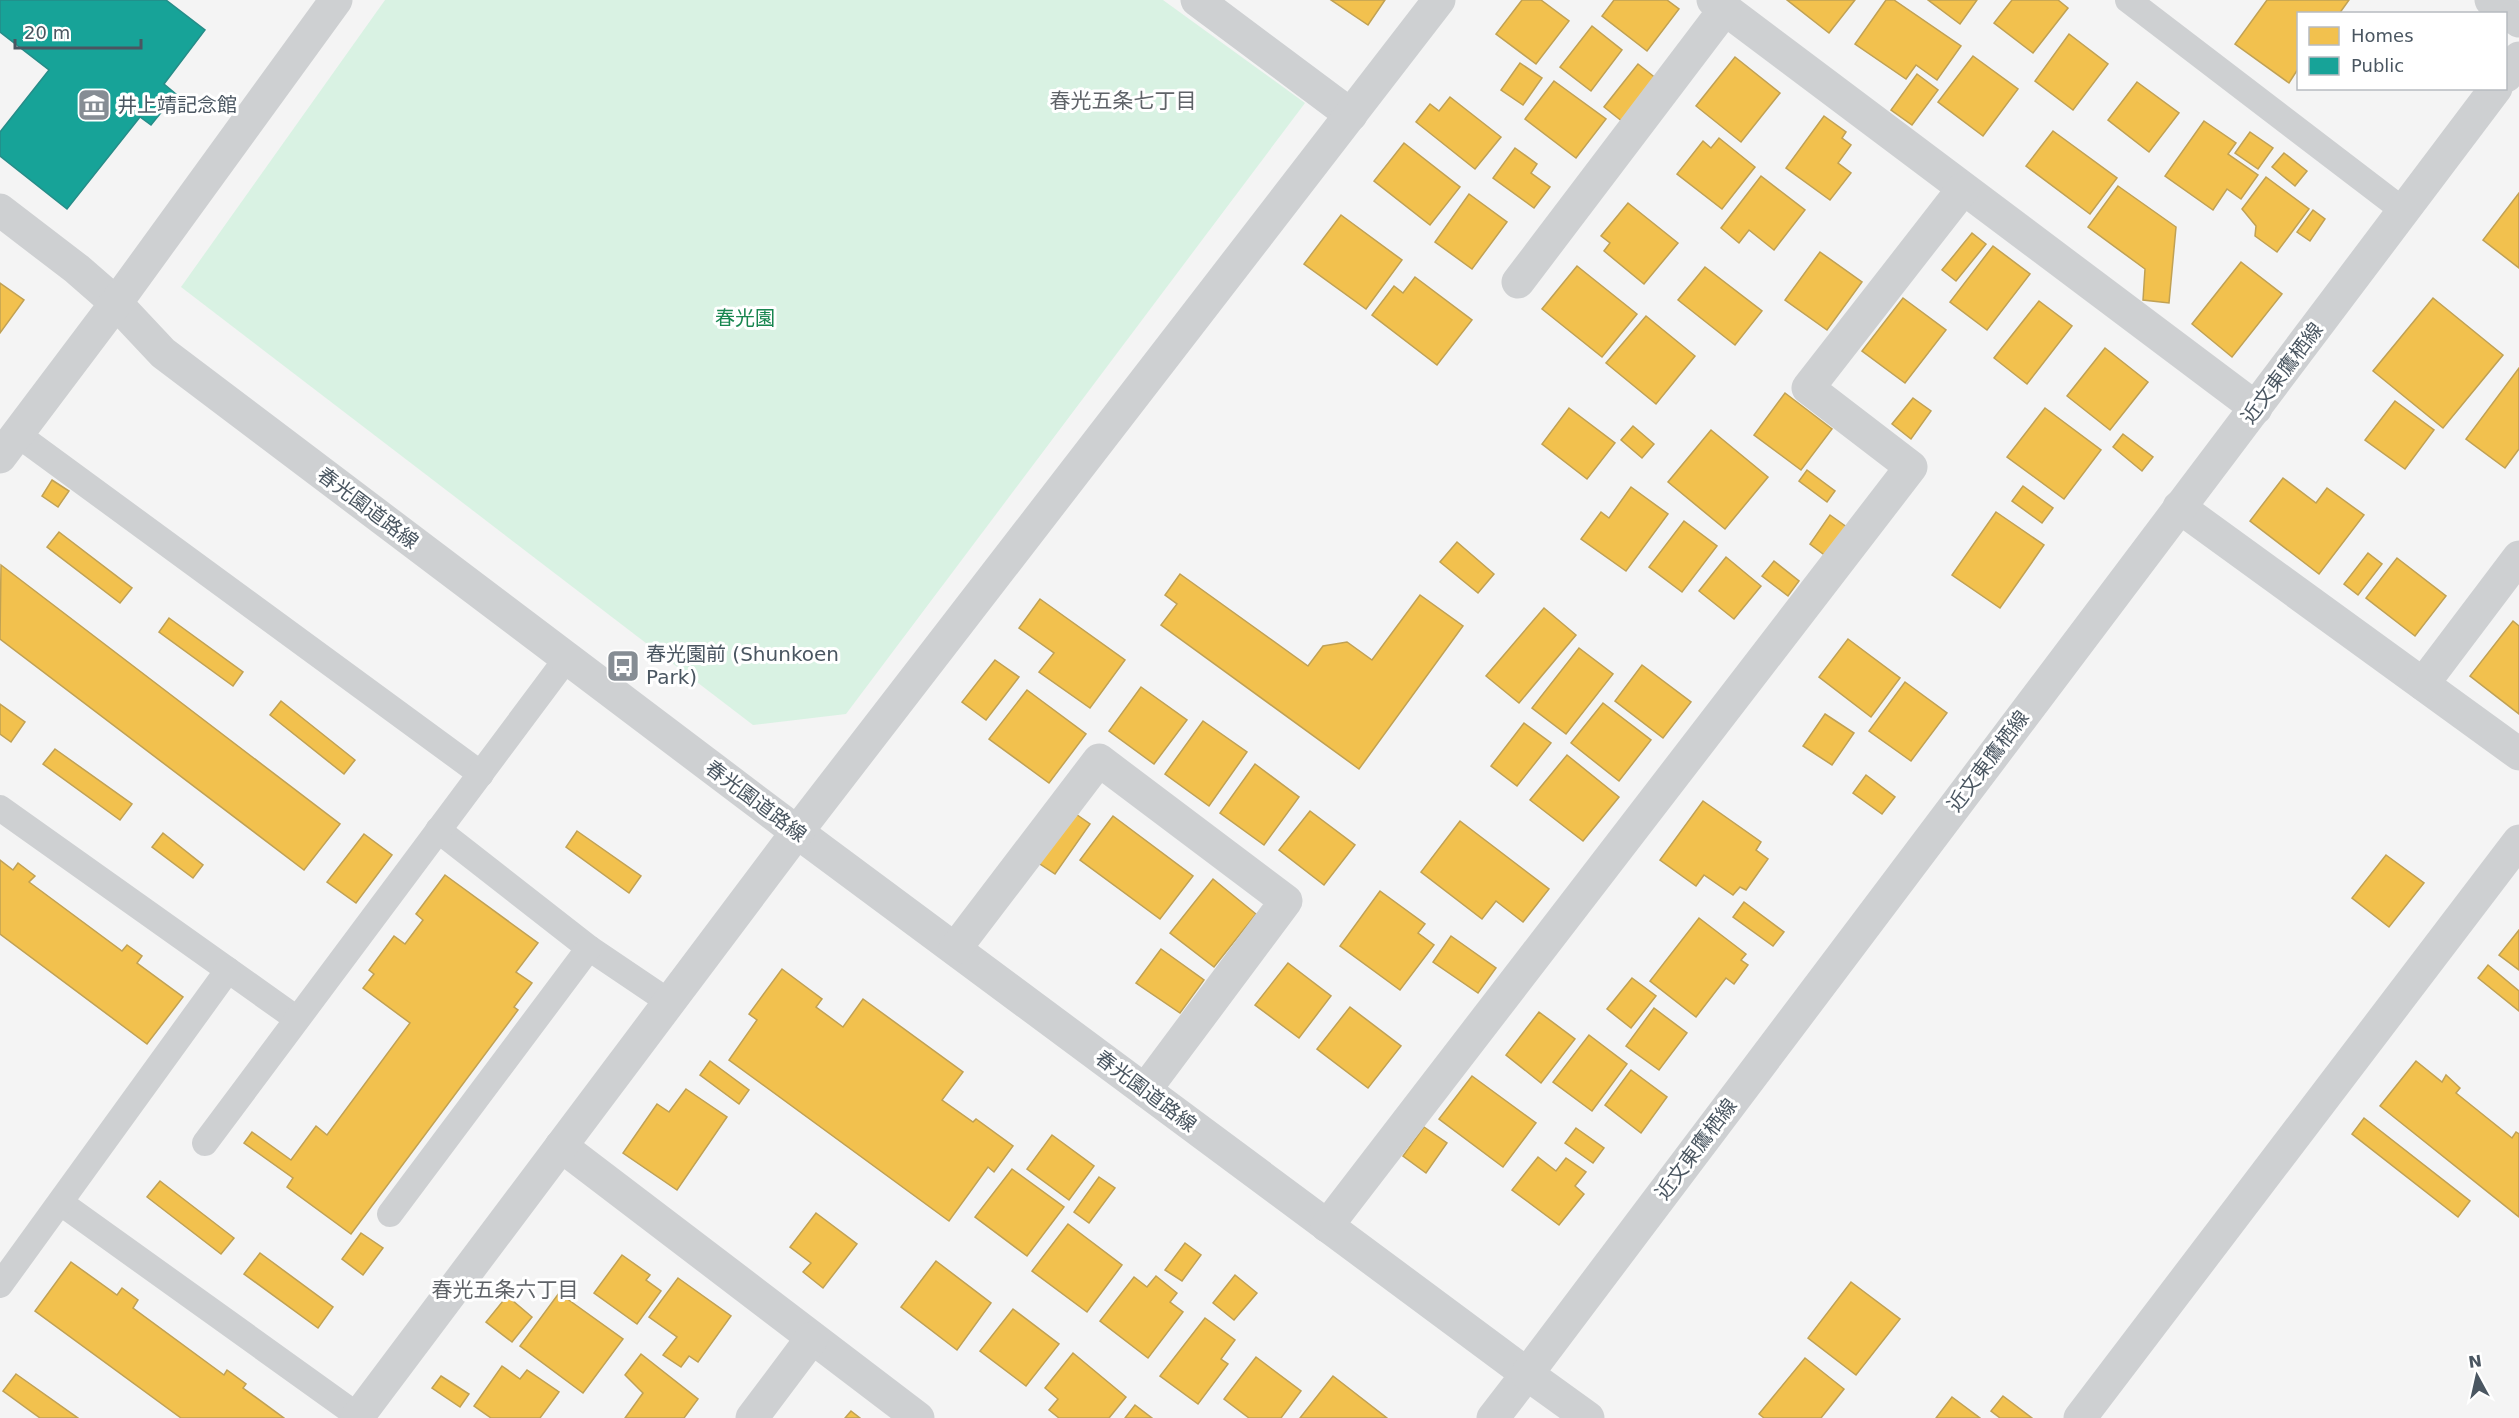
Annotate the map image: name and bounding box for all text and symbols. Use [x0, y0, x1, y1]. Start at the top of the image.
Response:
scale bar [15, 12, 141, 50]
legend [2297, 12, 2507, 90]
text: 20 m [24, 22, 70, 43]
text: Homes [2351, 25, 2414, 46]
text: Public [2351, 55, 2404, 76]
museum icon: 井上靖記念館 [76, 87, 112, 123]
district label: 春光五条七丁目 [1050, 89, 1197, 113]
place label: 井上靖記念館 [117, 93, 237, 117]
park label: 春光園 [715, 306, 775, 330]
street label: 近文東鷹栖線 [2236, 318, 2328, 428]
street label: 春光園道路線 [313, 462, 423, 554]
place label: 春光園前 (Shunkoen Park) [646, 642, 839, 689]
bus stop icon: 春光園前 (Shunkoen Park) [605, 648, 641, 684]
street label: 近文東鷹栖線 [1942, 706, 2034, 816]
street label: 春光園道路線 [701, 755, 811, 847]
street label: 春光園道路線 [1091, 1045, 1201, 1137]
street label: 近文東鷹栖線 [1650, 1094, 1742, 1204]
district label: 春光五条六丁目 [432, 1278, 579, 1302]
north arrow [2447, 1346, 2507, 1406]
text: N [2467, 1351, 2483, 1372]

